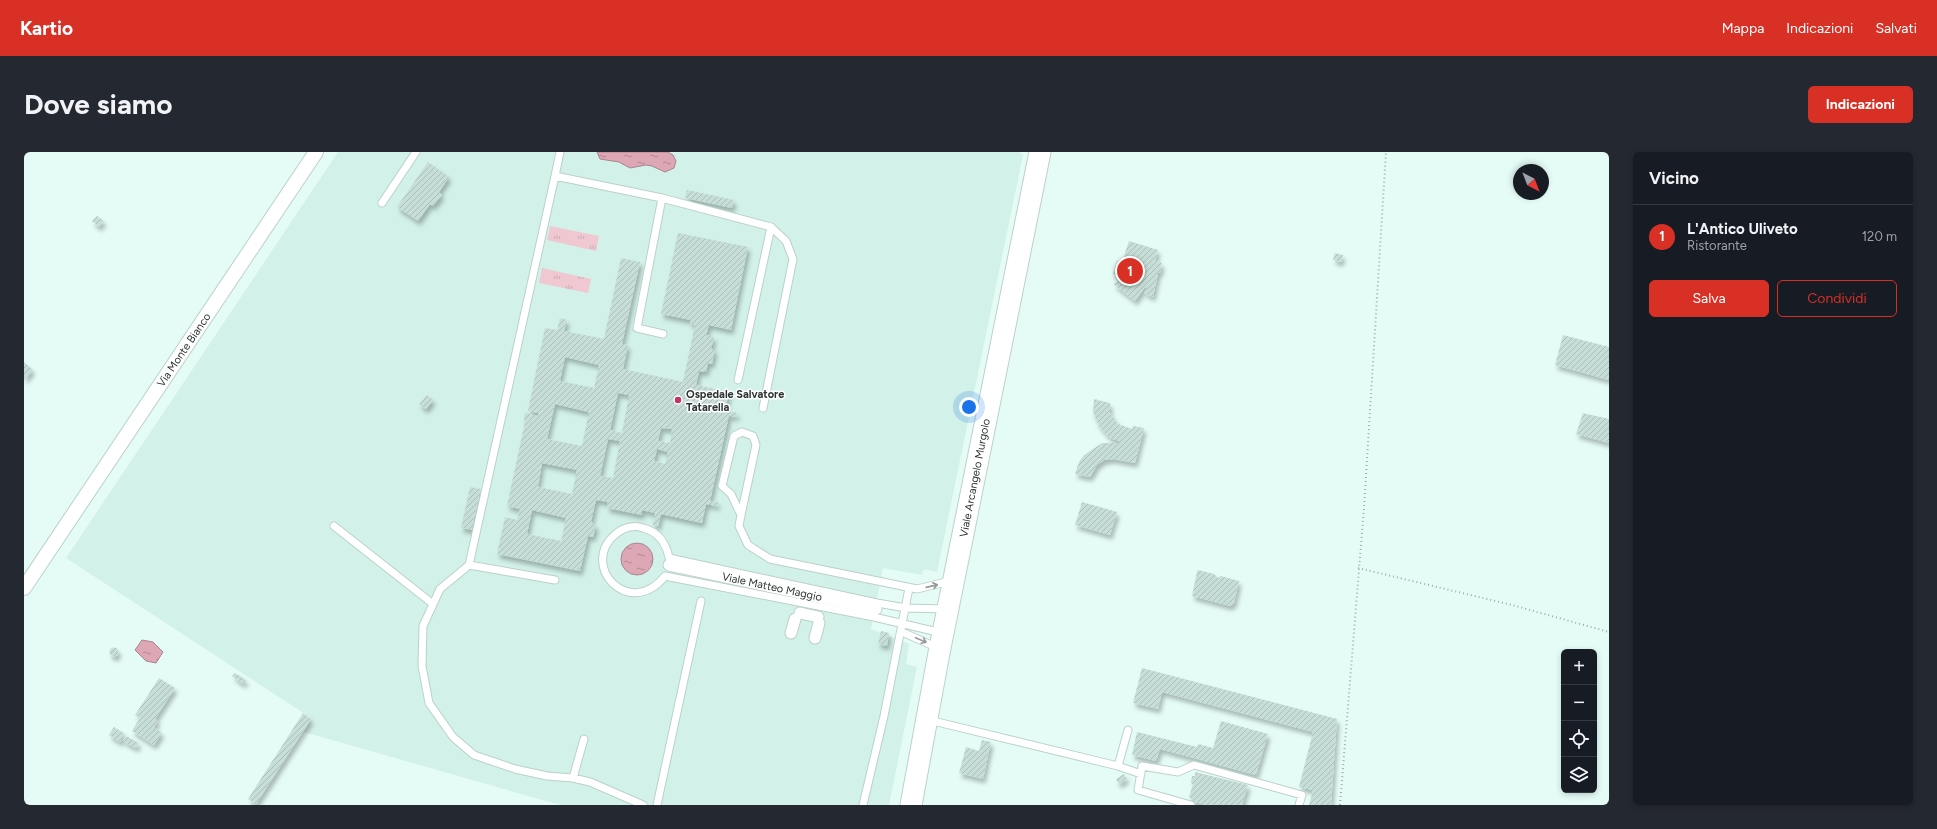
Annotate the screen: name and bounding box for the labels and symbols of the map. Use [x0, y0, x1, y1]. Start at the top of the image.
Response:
north arrow [1513, 164, 1549, 200]
pin: 1 [1117, 256, 1143, 286]
street label: Via Monte Bianco [154, 310, 214, 390]
place label: Ospedale Salvatore Tatarella [686, 388, 784, 414]
marker: Ospedale Salvatore Tatarella [673, 395, 683, 405]
your location [959, 397, 979, 417]
street label: Viale Arcangelo Murgolo [957, 418, 993, 538]
street label: Viale Matteo Maggio [721, 570, 823, 604]
one-way arrow [925, 581, 938, 589]
one-way arrow [914, 637, 926, 644]

